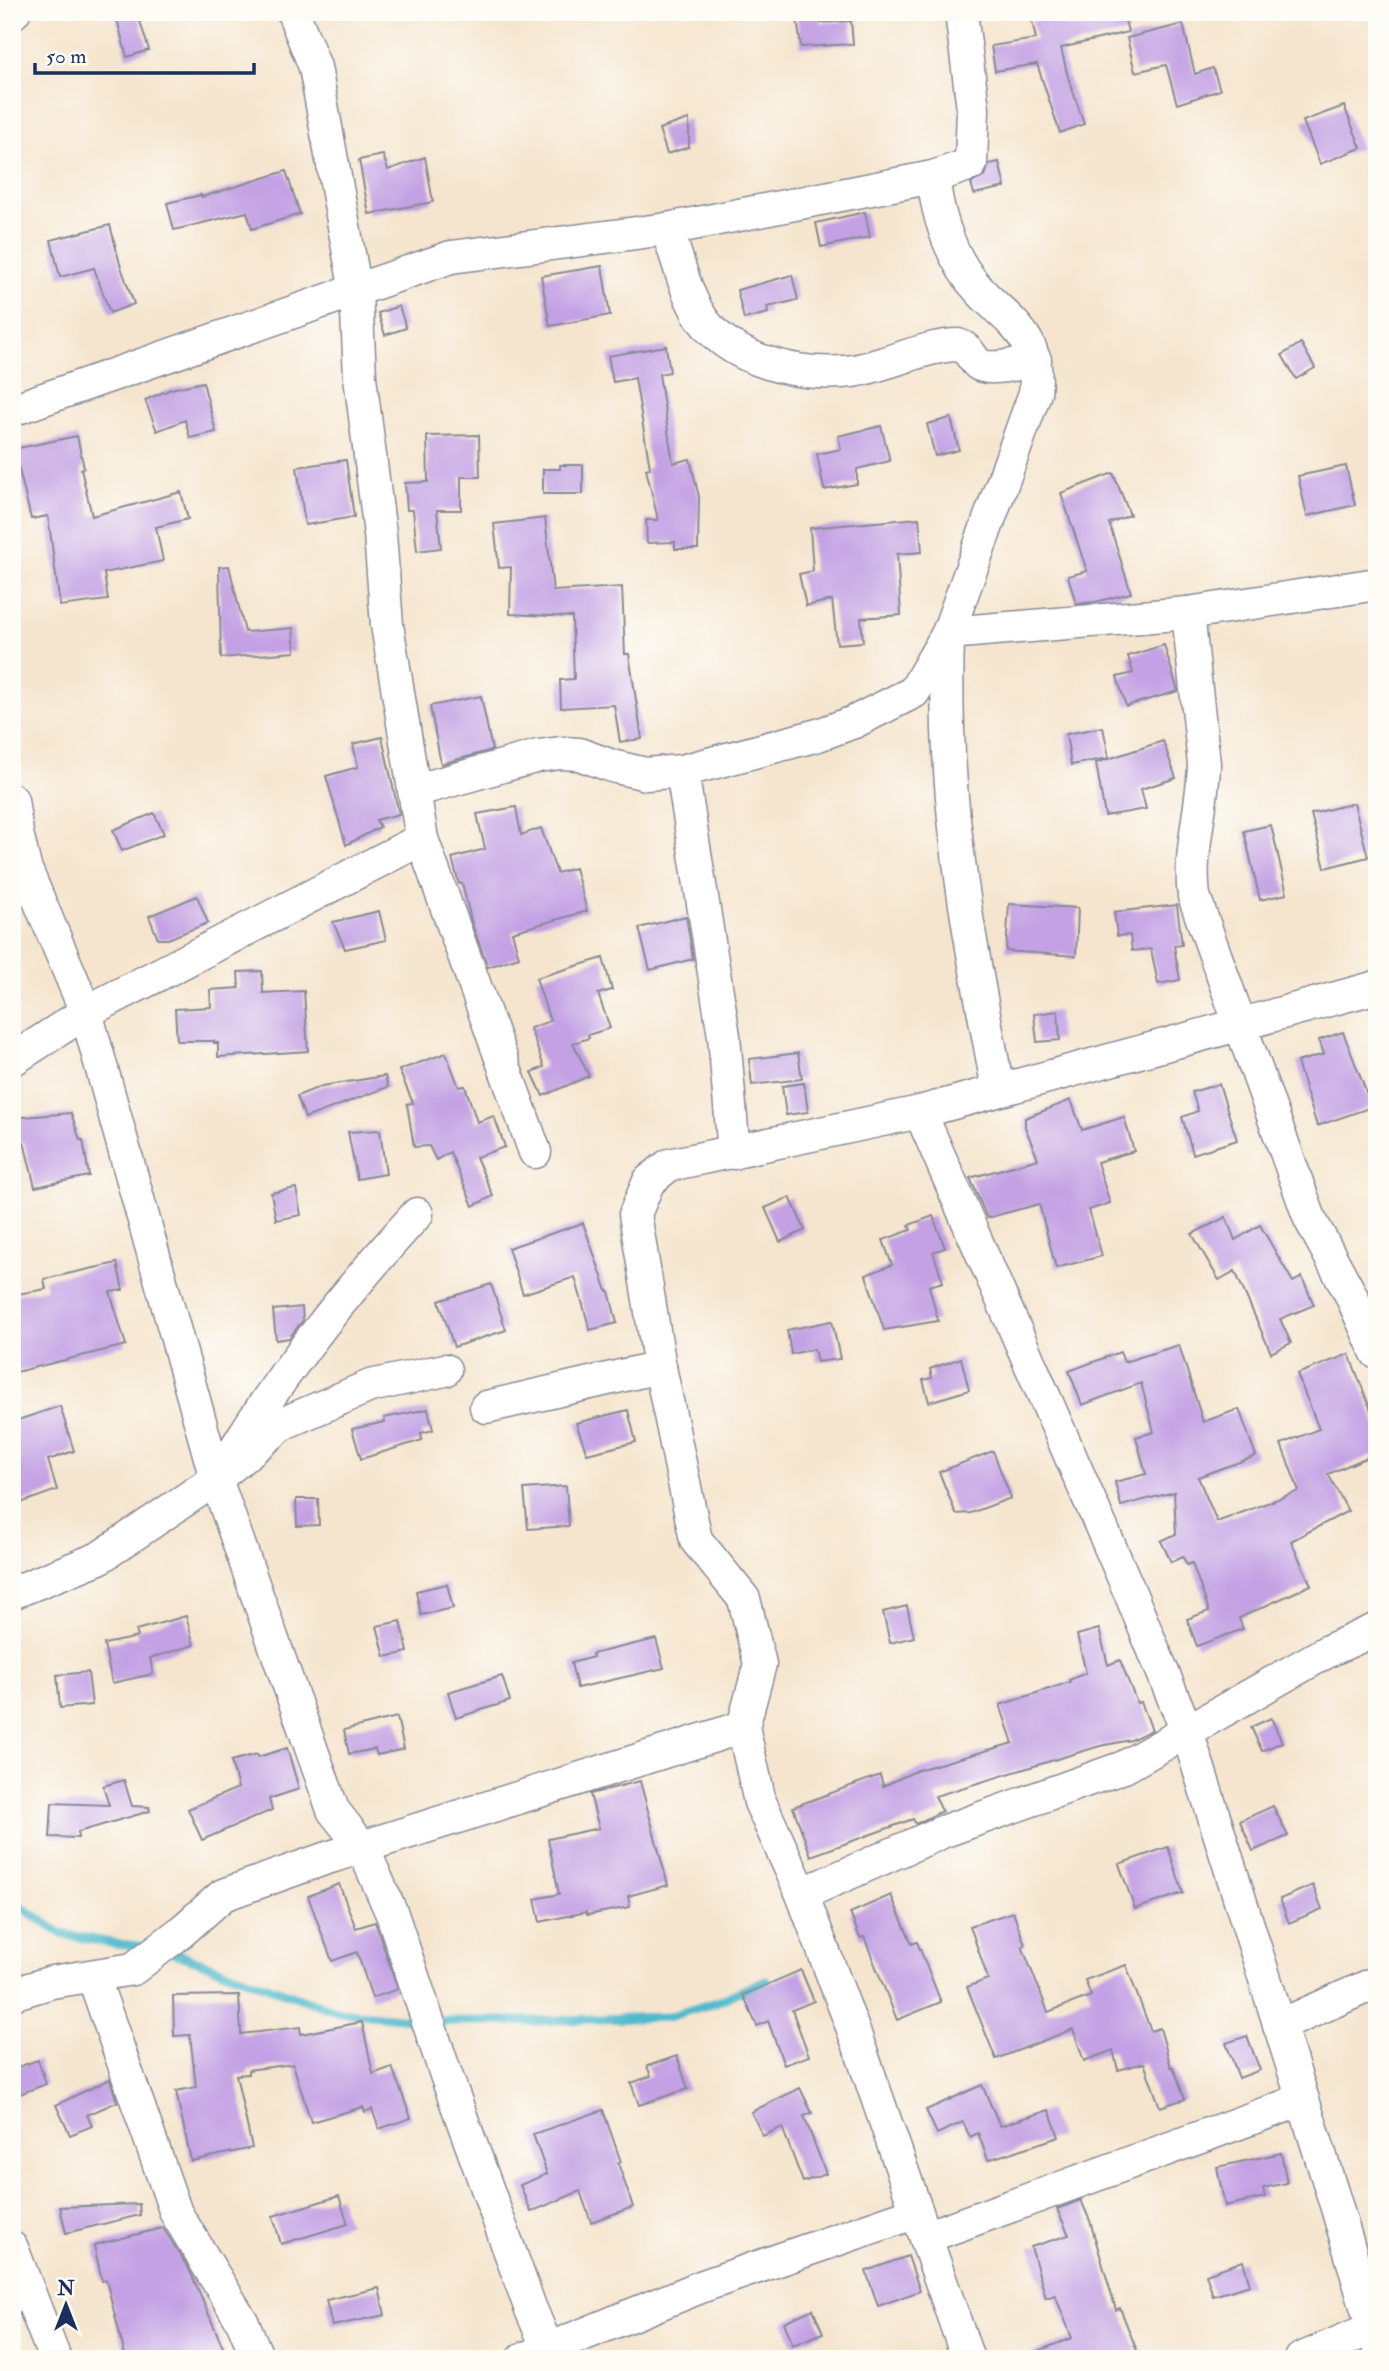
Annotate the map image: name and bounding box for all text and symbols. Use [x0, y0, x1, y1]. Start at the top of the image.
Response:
scale bar [35, 32, 254, 76]
text: 50 m [46, 43, 87, 70]
north arrow [32, 2270, 102, 2340]
text: N [56, 2277, 75, 2301]

